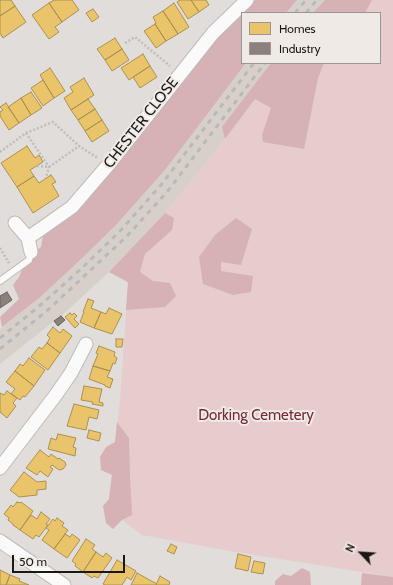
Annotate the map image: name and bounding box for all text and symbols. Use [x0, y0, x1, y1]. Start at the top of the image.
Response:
legend [241, 12, 381, 64]
text: Homes [279, 21, 316, 36]
text: Industry [279, 41, 320, 56]
street label: CHESTER CLOSE [100, 74, 182, 172]
park label: Dorking Cemetery [198, 407, 314, 425]
north arrow [341, 533, 381, 573]
text: N [342, 541, 358, 554]
scale bar [14, 547, 127, 573]
text: 50 m [19, 554, 47, 569]

